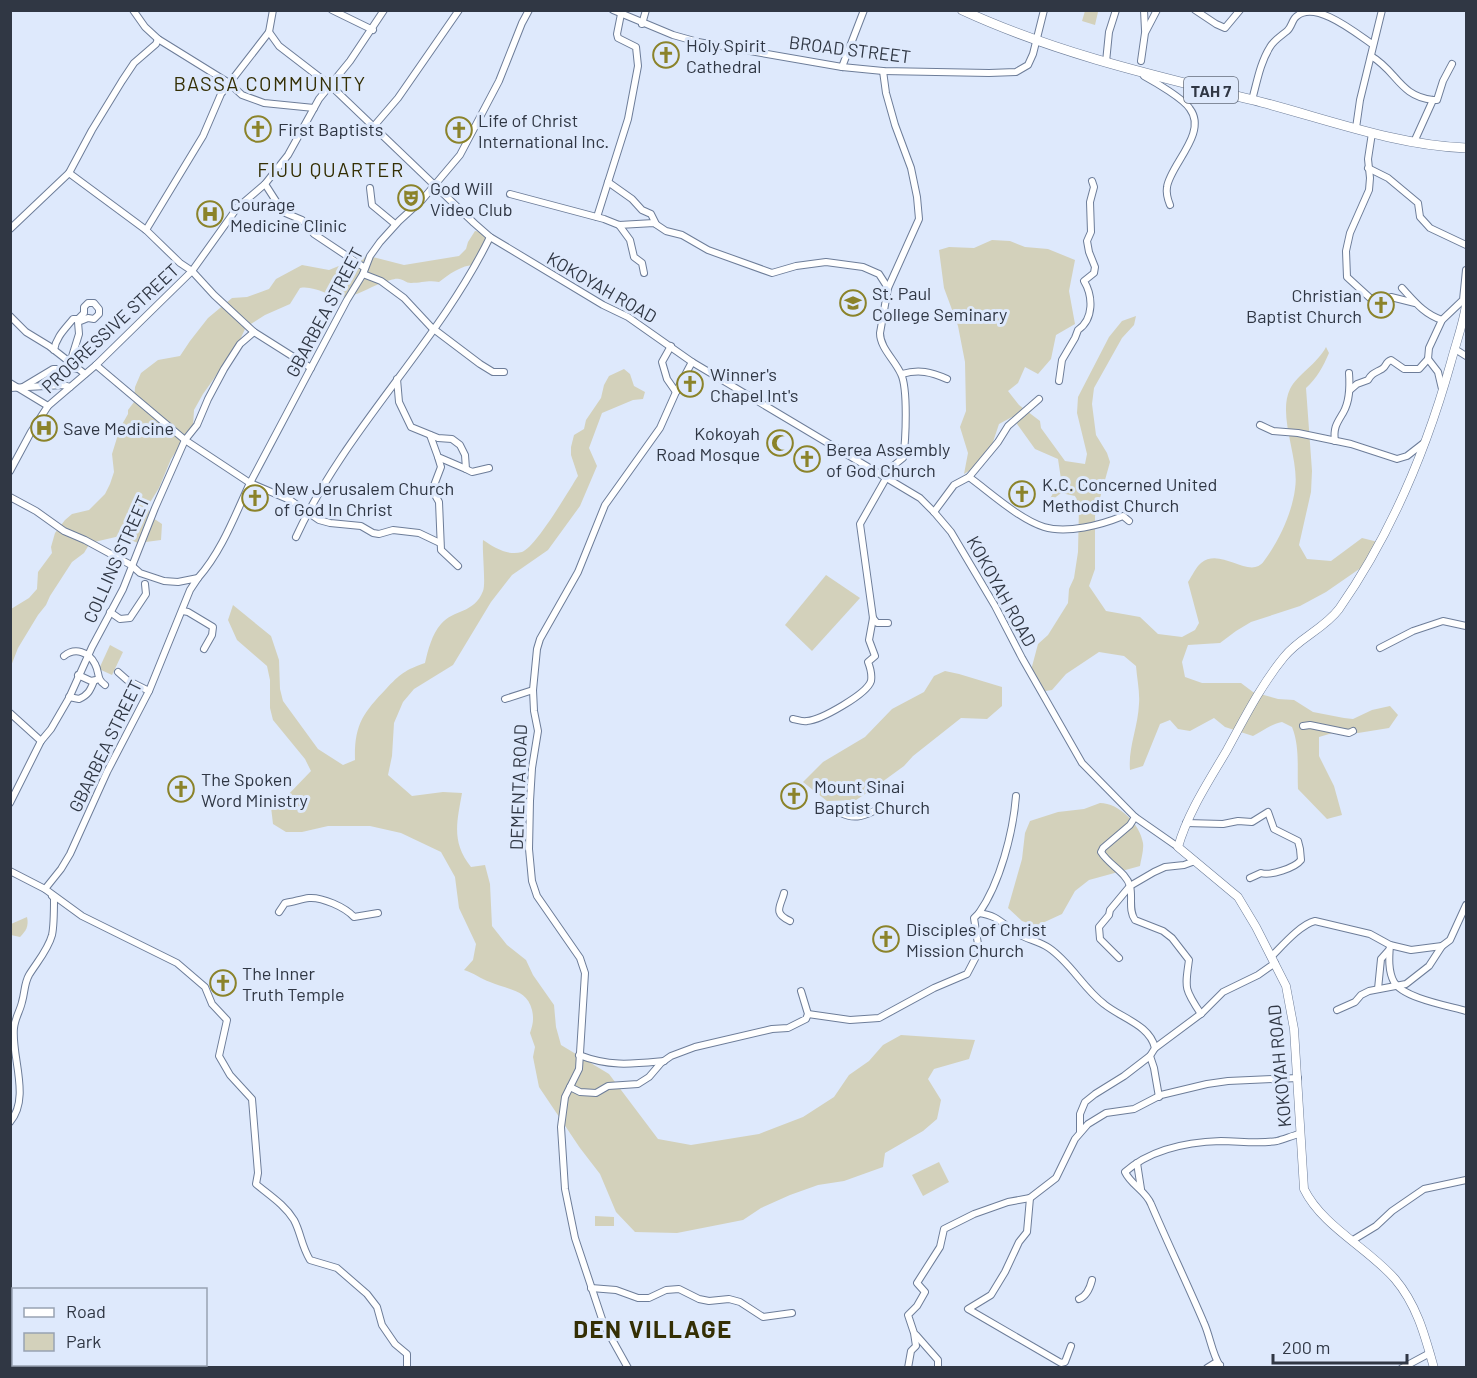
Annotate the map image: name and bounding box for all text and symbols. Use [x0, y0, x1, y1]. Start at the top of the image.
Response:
street label: BROAD STREET [788, 31, 912, 67]
place label: Holy Spirit Cathedral [686, 34, 766, 77]
church icon: Holy Spirit Cathedral [651, 40, 681, 70]
district label: BASSA COMMUNITY [173, 71, 367, 95]
road number: TAH 7 [1184, 77, 1238, 103]
place label: Life of Christ International Inc. [478, 109, 609, 152]
church icon: First Baptists [243, 114, 273, 144]
church icon: Life of Christ International Inc. [444, 115, 474, 145]
place label: First Baptists [278, 118, 383, 140]
district label: FIJU QUARTER [257, 157, 405, 181]
place label: God Will Video Club [430, 177, 513, 220]
theatre icon: God Will Video Club [396, 183, 426, 213]
place label: Courage Medicine Clinic [230, 193, 347, 236]
hospital icon: Courage Medicine Clinic [195, 199, 225, 229]
street label: GBARBEA STREET [280, 243, 368, 381]
street label: KOKOYAH ROAD [543, 247, 661, 327]
street label: PROGRESSIVE STREET [37, 259, 183, 397]
place label: St. Paul College Seminary [872, 282, 1007, 325]
place label: Christian Baptist Church [1246, 284, 1362, 327]
school or university icon: St. Paul College Seminary [838, 288, 868, 318]
church icon: Christian Baptist Church [1366, 290, 1396, 320]
place label: Winner's Chapel Int's [710, 363, 798, 406]
church icon: Winner's Chapel Int's [675, 369, 705, 399]
hospital icon: Save Medicine [29, 413, 59, 443]
place label: Save Medicine [63, 417, 174, 439]
place label: Kokoyah Road Mosque [656, 422, 760, 465]
mosque icon: Kokoyah Road Mosque [765, 428, 795, 458]
place label: Berea Assembly of God Church [826, 438, 950, 481]
church icon: Berea Assembly of God Church [792, 444, 822, 474]
place label: K.C. Concerned United Methodist Church [1042, 473, 1217, 516]
place label: New Jerusalem Church of God In Christ [274, 477, 454, 520]
church icon: K.C. Concerned United Methodist Church [1007, 479, 1037, 509]
church icon: New Jerusalem Church of God In Christ [240, 483, 270, 513]
street label: COLLINS STREET [78, 492, 154, 626]
street label: KOKOYAH ROAD [963, 532, 1041, 650]
street label: GBARBEA STREET [64, 676, 146, 816]
street label: DEMENTA ROAD [505, 724, 531, 850]
place label: The Spoken Word Ministry [201, 768, 308, 811]
church icon: The Spoken Word Ministry [166, 774, 196, 804]
place label: Mount Sinai Baptist Church [814, 775, 930, 818]
church icon: Mount Sinai Baptist Church [779, 781, 809, 811]
place label: Disciples of Christ Mission Church [906, 918, 1047, 961]
church icon: Disciples of Christ Mission Church [871, 924, 901, 954]
place label: The Inner Truth Temple [242, 962, 344, 1005]
church icon: The Inner Truth Temple [208, 968, 238, 998]
street label: KOKOYAH ROAD [1263, 1004, 1295, 1128]
legend [12, 1288, 207, 1366]
text: Road [66, 1300, 106, 1322]
district label: DEN VILLAGE [573, 1314, 733, 1343]
scale bar [1273, 1327, 1406, 1365]
text: Park [66, 1330, 101, 1352]
text: 200 m [1282, 1336, 1330, 1358]

